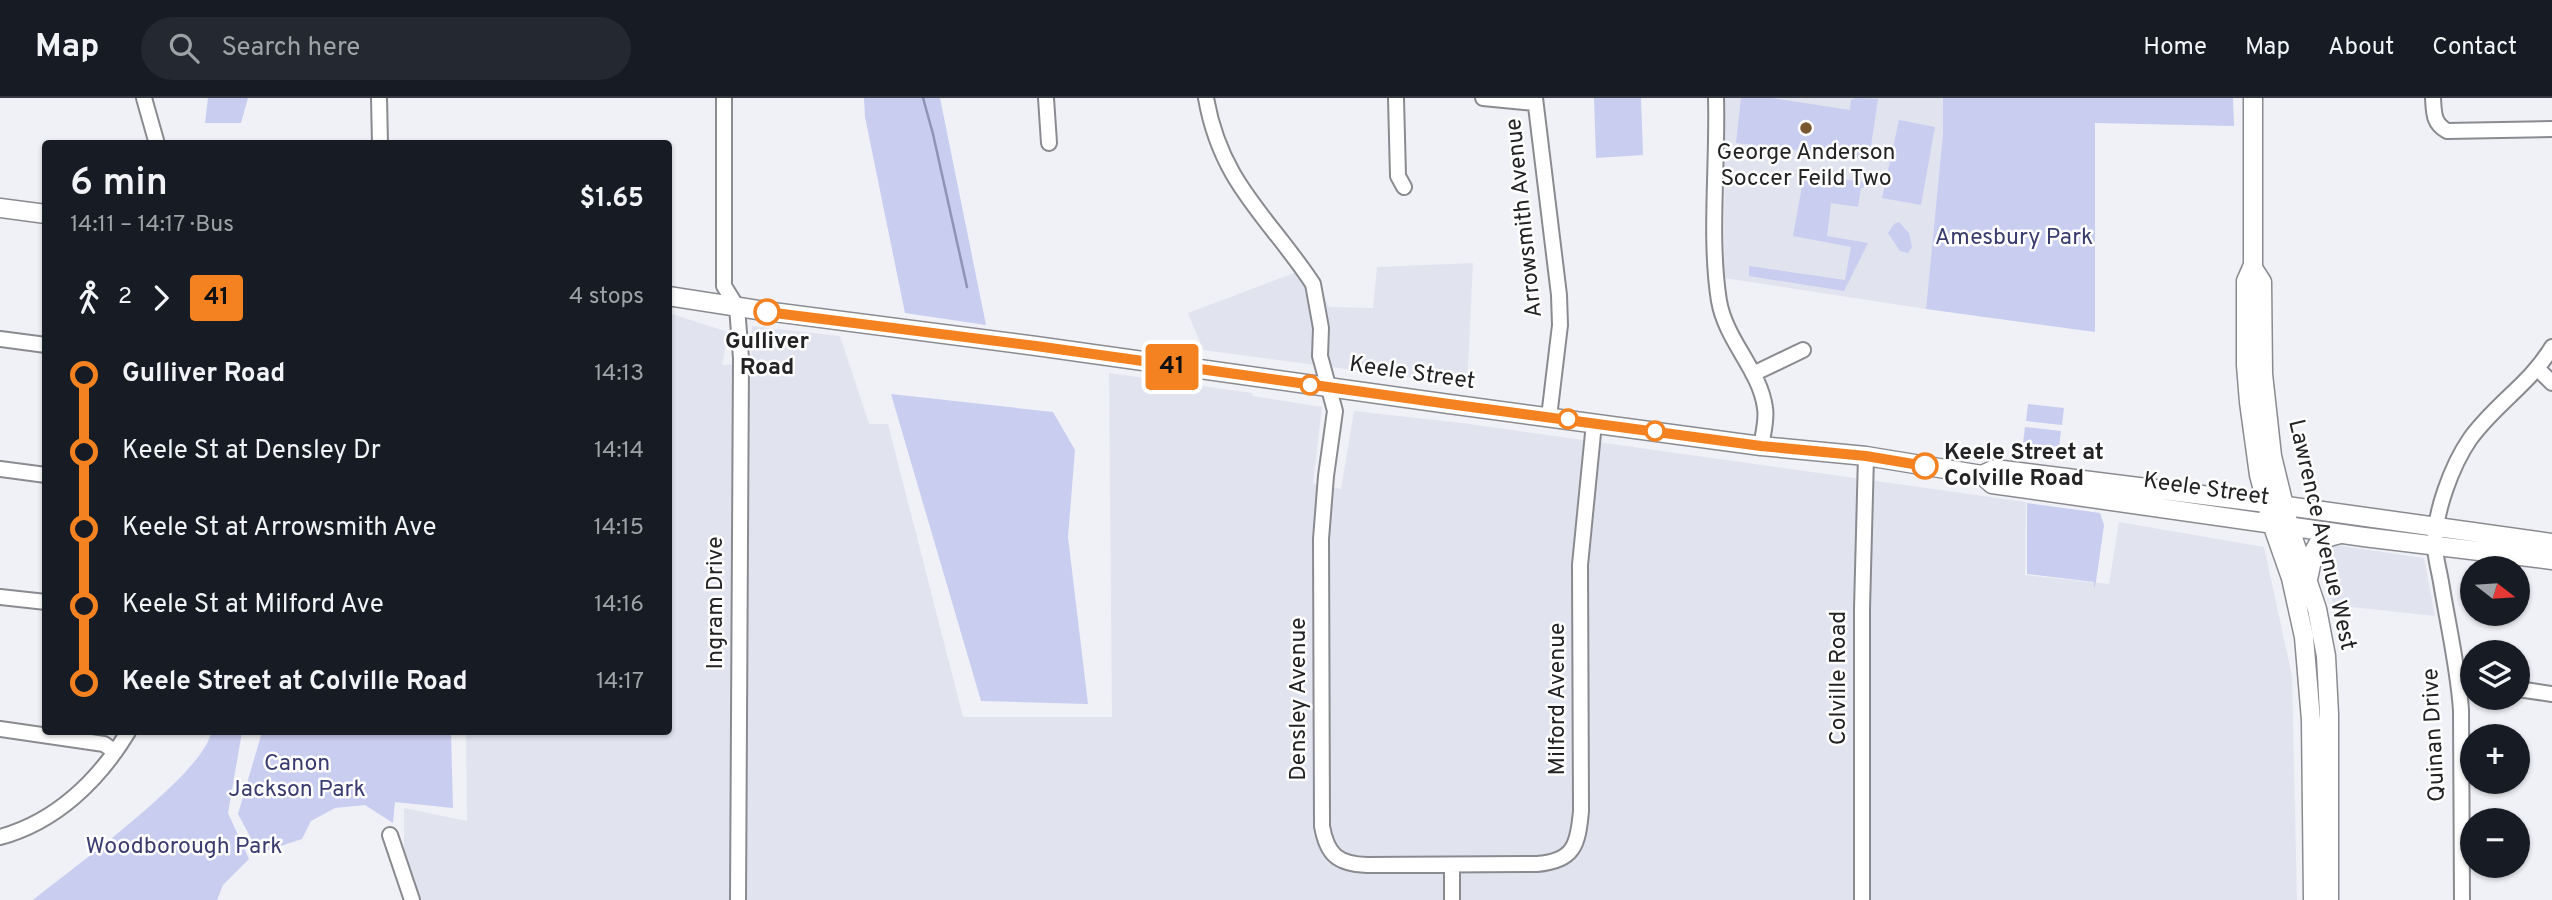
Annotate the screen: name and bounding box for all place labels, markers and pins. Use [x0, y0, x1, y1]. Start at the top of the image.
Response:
marker: George Anderson Soccer Feild Two [1798, 120, 1814, 136]
place label: George Anderson Soccer Feild Two [1717, 139, 1895, 194]
marker: Gulliver Road [754, 299, 780, 325]
place label: Gulliver Road [725, 328, 810, 383]
unlabelled marker [1300, 375, 1320, 395]
unlabelled marker [1558, 409, 1578, 429]
unlabelled marker [1645, 421, 1665, 441]
place label: Keele Street at Colville Road [1944, 439, 2104, 494]
marker: Keele Street at Colville Road [1912, 453, 1938, 479]

